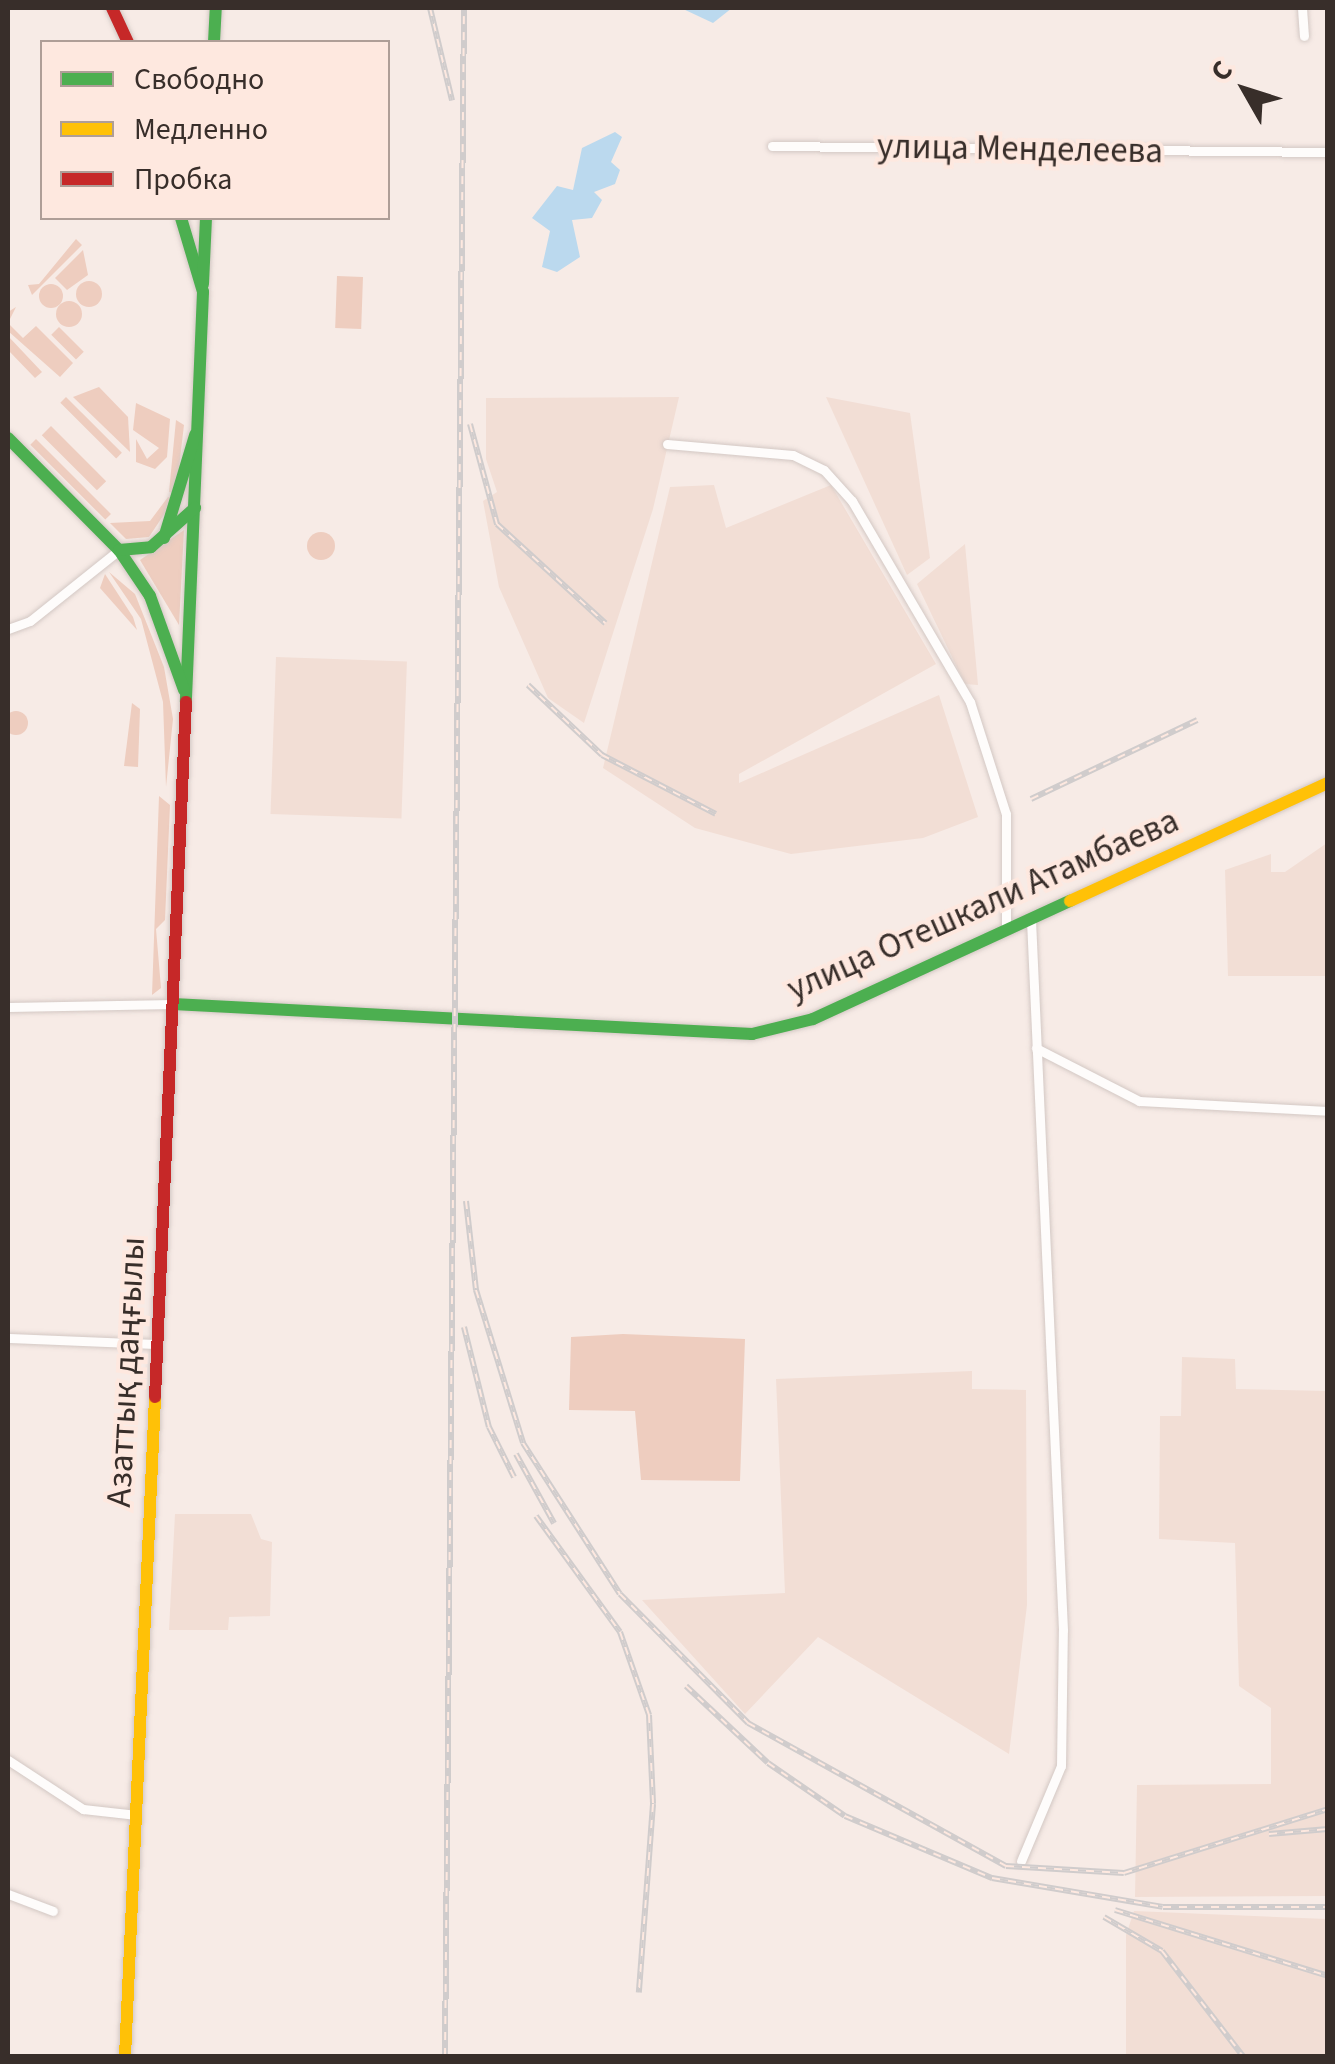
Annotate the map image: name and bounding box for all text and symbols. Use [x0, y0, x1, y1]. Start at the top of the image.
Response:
legend [40, 40, 390, 220]
north arrow [1195, 40, 1295, 140]
text: С [1201, 52, 1242, 90]
text: Свободно [134, 58, 264, 101]
text: Медленно [134, 108, 268, 151]
street label: улица Менделеева [877, 126, 1163, 172]
text: Пробка [134, 158, 232, 201]
street label: улица Отешкали Атамбаева [781, 800, 1185, 1010]
street label: Азаттық даңғылы [98, 1236, 154, 1508]

